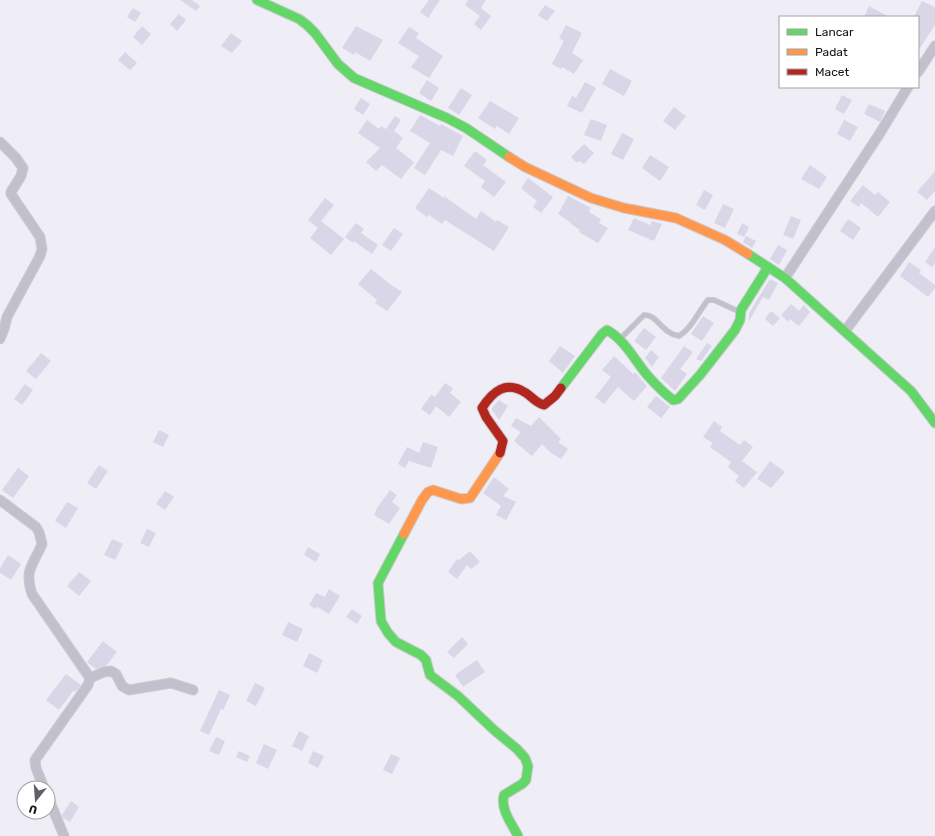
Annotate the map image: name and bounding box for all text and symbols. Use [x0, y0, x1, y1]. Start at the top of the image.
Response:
legend [779, 16, 919, 88]
text: Lancar [815, 25, 854, 39]
text: Padat [815, 45, 848, 59]
text: Macet [815, 65, 849, 79]
north arrow [16, 780, 56, 820]
text: U [27, 802, 39, 816]

